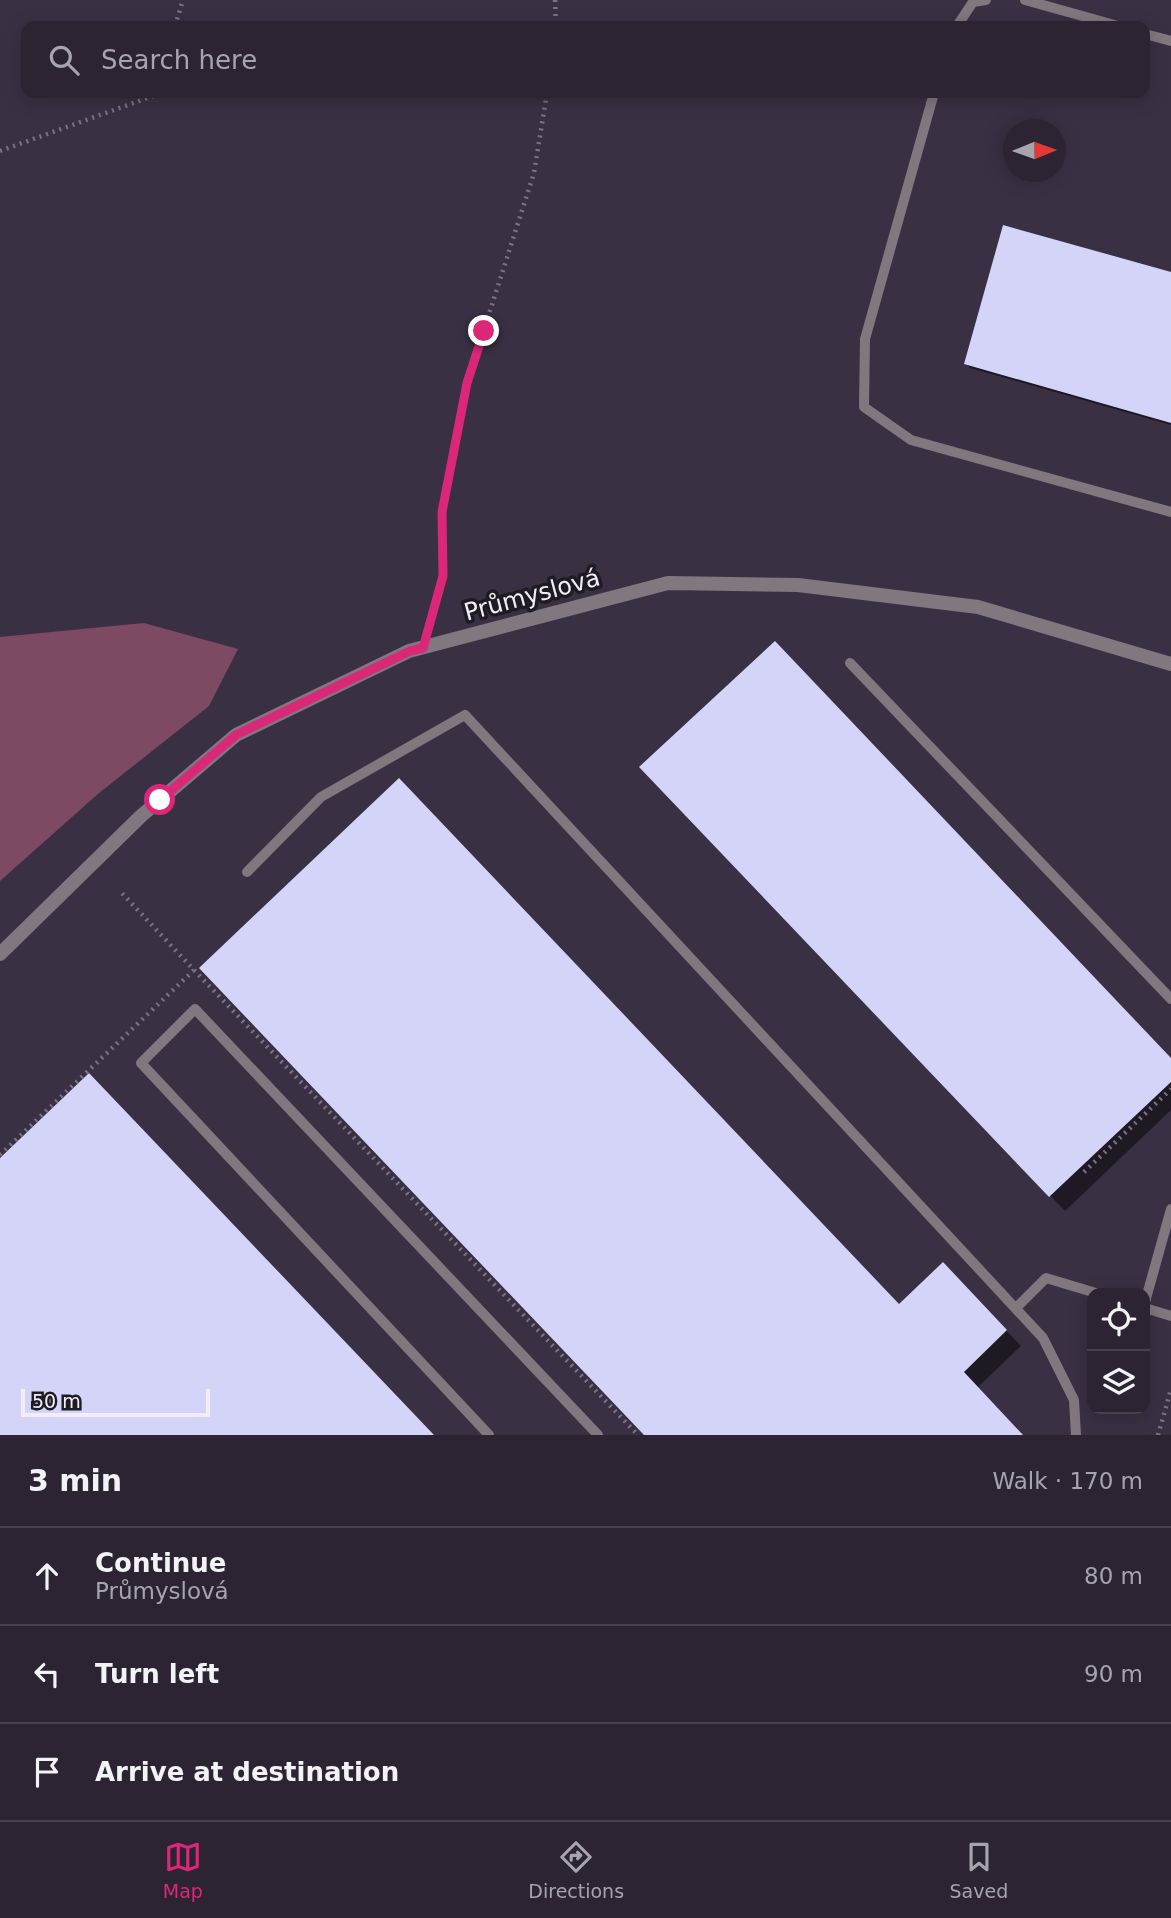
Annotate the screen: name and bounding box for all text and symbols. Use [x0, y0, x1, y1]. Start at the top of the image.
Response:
search box [21, 21, 1150, 98]
icon: search [45, 41, 83, 79]
text: Search here [101, 45, 257, 75]
north arrow [1003, 119, 1066, 182]
route end [468, 315, 499, 346]
street label: Průmyslová [461, 563, 603, 627]
route start [144, 784, 175, 815]
map controls [1087, 1288, 1150, 1414]
button: locate [1087, 1288, 1150, 1351]
button: layers [1087, 1351, 1150, 1414]
scale bar [21, 1386, 210, 1418]
text: 50 m [32, 1390, 81, 1412]
text: 3 min [28, 1463, 122, 1498]
text: Walk · 170 m [992, 1468, 1143, 1494]
text: Continue [95, 1548, 226, 1578]
icon: ahead [28, 1557, 66, 1595]
text: 80 m [1084, 1563, 1143, 1589]
text: Průmyslová [95, 1578, 229, 1604]
icon: left [28, 1655, 66, 1693]
text: Turn left [95, 1659, 219, 1689]
text: 90 m [1084, 1661, 1143, 1687]
icon: arrive [28, 1753, 66, 1791]
text: Arrive at destination [95, 1757, 399, 1787]
tab: Map [163, 1838, 203, 1902]
tab: Directions [528, 1838, 624, 1902]
tab: Saved [950, 1838, 1008, 1902]

